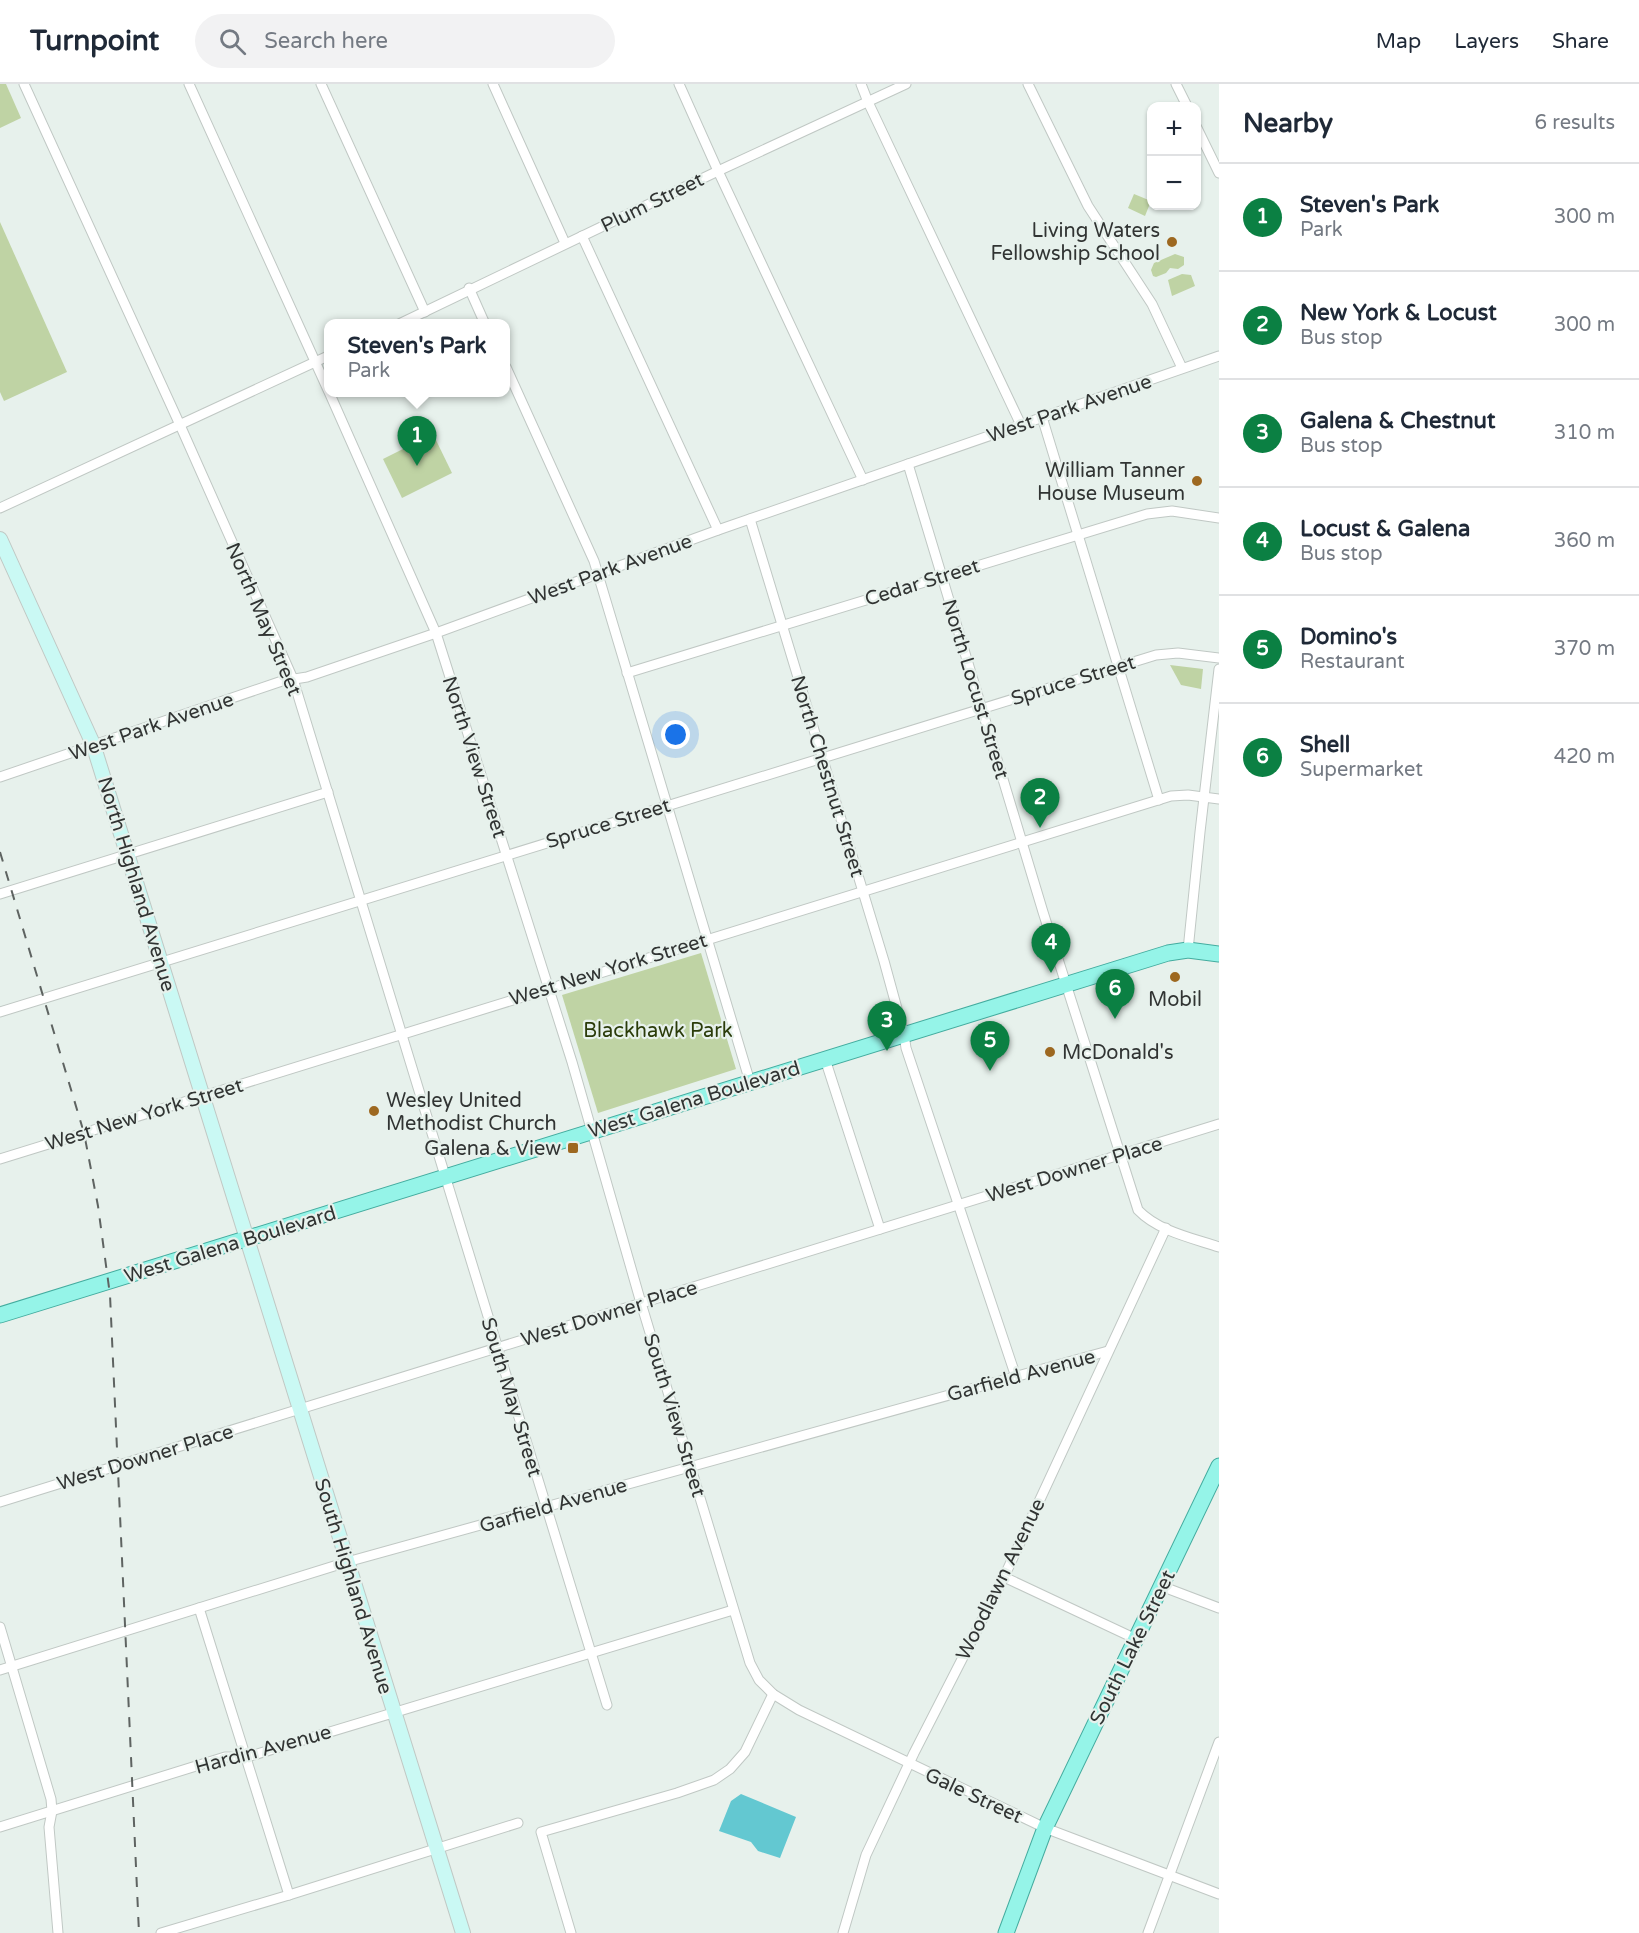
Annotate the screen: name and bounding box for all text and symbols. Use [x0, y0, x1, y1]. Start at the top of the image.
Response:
search box [195, 14, 615, 68]
text: Turnpoint [30, 24, 159, 58]
icon: search [216, 25, 249, 58]
text: Search here [264, 28, 388, 54]
text: Map [1376, 29, 1421, 54]
text: Layers [1454, 29, 1519, 54]
text: Share [1552, 29, 1609, 54]
map controls [1147, 102, 1201, 210]
button: + [1147, 102, 1201, 156]
text: Nearby [1243, 108, 1333, 139]
text: 6 results [1535, 111, 1615, 135]
button: − [1147, 156, 1201, 210]
street label: Plum Street [597, 168, 708, 238]
text: Steven's Park [1300, 192, 1439, 218]
text: 1 [1256, 205, 1269, 229]
text: 300 m [1554, 205, 1615, 229]
text: Park [1300, 218, 1343, 242]
place label: Living Waters Fellowship School [990, 219, 1160, 266]
marker: Living Waters Fellowship School [1165, 235, 1179, 249]
text: New York & Locust [1300, 300, 1497, 326]
text: 2 [1256, 313, 1269, 337]
text: 300 m [1554, 313, 1615, 337]
popup [324, 319, 510, 397]
text: Bus stop [1300, 326, 1383, 350]
text: Steven's Park [347, 333, 487, 359]
text: Park [347, 359, 390, 383]
street label: West Park Avenue [984, 370, 1155, 448]
text: Galena & Chestnut [1300, 408, 1495, 434]
pin: 1 [398, 416, 436, 466]
text: 3 [1256, 421, 1269, 445]
text: 310 m [1554, 421, 1615, 445]
text: Bus stop [1300, 434, 1383, 458]
place label: William Tanner House Museum [1037, 459, 1185, 506]
marker: William Tanner House Museum [1190, 474, 1204, 488]
text: Locust & Galena [1300, 516, 1470, 542]
street label: West Park Avenue [525, 529, 695, 611]
text: 4 [1256, 529, 1269, 553]
text: 360 m [1554, 529, 1615, 553]
street label: North May Street [220, 539, 306, 700]
text: Bus stop [1300, 542, 1383, 566]
street label: Cedar Street [862, 554, 983, 612]
street label: North Locust Street [936, 597, 1014, 782]
text: Domino's [1300, 624, 1397, 650]
text: 5 [1256, 637, 1269, 661]
text: 370 m [1554, 637, 1615, 661]
text: Restaurant [1300, 650, 1405, 674]
street label: Spruce Street [1008, 651, 1139, 711]
street label: North View Street [437, 673, 512, 842]
street label: North Chestnut Street [785, 673, 869, 880]
street label: West Park Avenue [66, 688, 237, 766]
your location [661, 720, 690, 749]
text: Shell [1300, 732, 1350, 758]
text: 6 [1256, 745, 1269, 769]
text: 420 m [1554, 745, 1615, 769]
text: Supermarket [1300, 758, 1423, 782]
street label: North Highland Avenue [92, 774, 180, 994]
pin: 2 [1020, 778, 1060, 828]
street label: Spruce Street [543, 794, 674, 854]
pin: 4 [1032, 924, 1070, 973]
street label: West New York Street [507, 928, 710, 1011]
pin: 6 [1096, 970, 1134, 1019]
marker: Mobil [1168, 970, 1182, 984]
place label: Mobil [1148, 988, 1202, 1012]
pin: 3 [868, 1002, 906, 1051]
park label: Blackhawk Park [583, 1019, 733, 1043]
pin: 5 [970, 1022, 1010, 1071]
place label: McDonald's [1062, 1041, 1174, 1065]
marker: McDonald's [1043, 1045, 1057, 1059]
street label: West Galena Boulevard [585, 1056, 803, 1144]
street label: West New York Street [43, 1073, 246, 1156]
place label: Wesley United Methodist Church [386, 1089, 557, 1136]
marker: Wesley United Methodist Church [367, 1104, 381, 1118]
street label: West Downer Place [983, 1132, 1165, 1208]
place label: Galena & View [424, 1137, 561, 1161]
marker: Galena & View [566, 1141, 580, 1155]
street label: West Galena Boulevard [121, 1201, 339, 1289]
street label: West Downer Place [518, 1276, 700, 1352]
street label: South May Street [475, 1315, 547, 1480]
street label: South View Street [638, 1331, 710, 1500]
street label: Garfield Avenue [945, 1345, 1098, 1407]
street label: West Downer Place [54, 1420, 236, 1496]
street label: Garfield Avenue [477, 1473, 630, 1539]
street label: South Highland Avenue [309, 1476, 397, 1697]
street label: Woodlawn Avenue [951, 1495, 1051, 1664]
street label: South Lake Street [1085, 1566, 1181, 1729]
street label: Hardin Avenue [192, 1720, 334, 1780]
street label: Gale Street [921, 1763, 1027, 1829]

